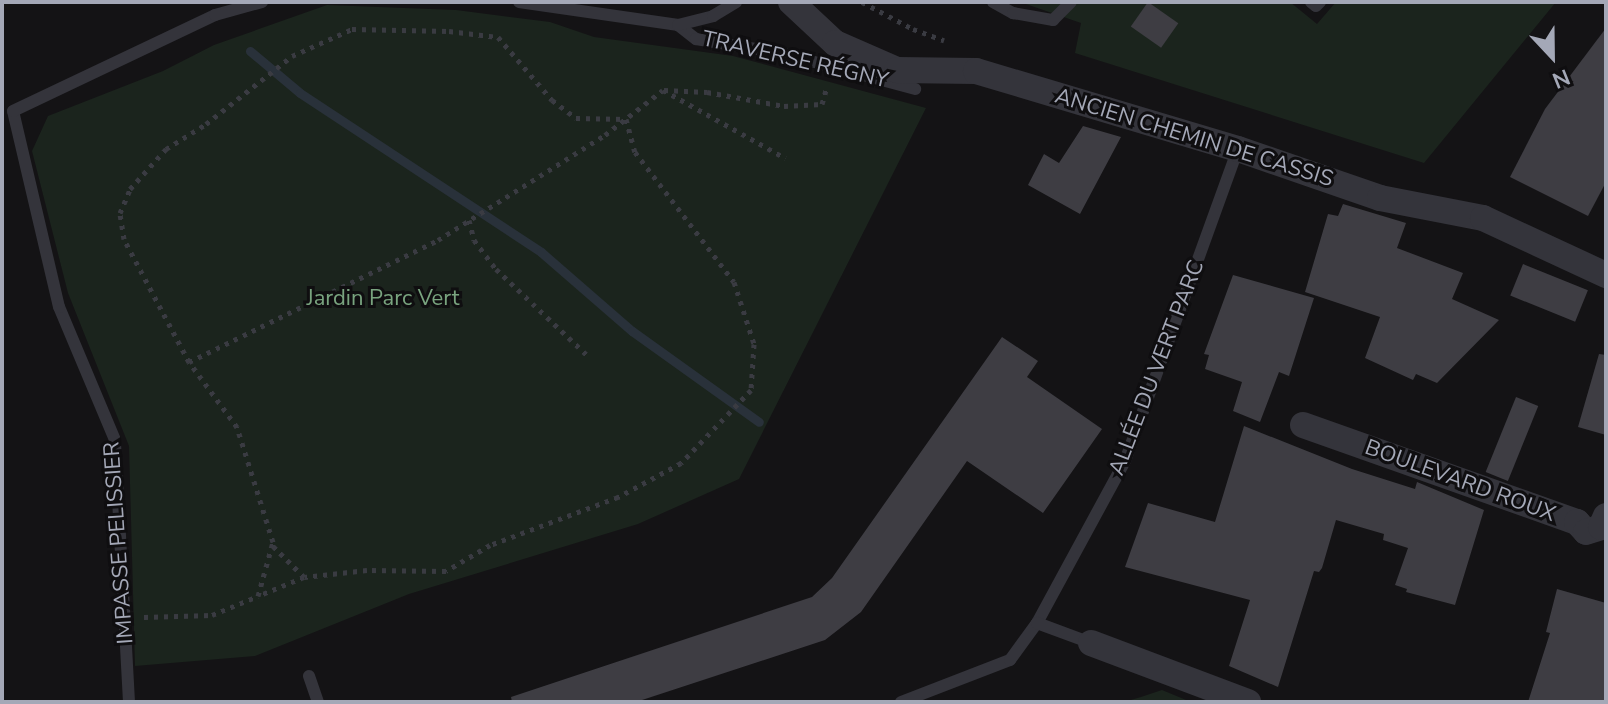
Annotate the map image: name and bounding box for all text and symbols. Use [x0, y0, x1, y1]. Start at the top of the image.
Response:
north arrow [1512, 16, 1592, 96]
street label: TRAVERSE RÉGNY [699, 26, 891, 94]
text: N [1548, 61, 1574, 95]
street label: ANCIEN CHEMIN DE CASSIS [1052, 83, 1336, 193]
street label: ALLÉE DU VERT PARC [1104, 257, 1210, 479]
park label: Jardin Parc Vert [307, 286, 459, 312]
street label: BOULEVARD ROUX [1361, 434, 1559, 528]
street label: IMPASSE PELISSIER [99, 441, 139, 645]

